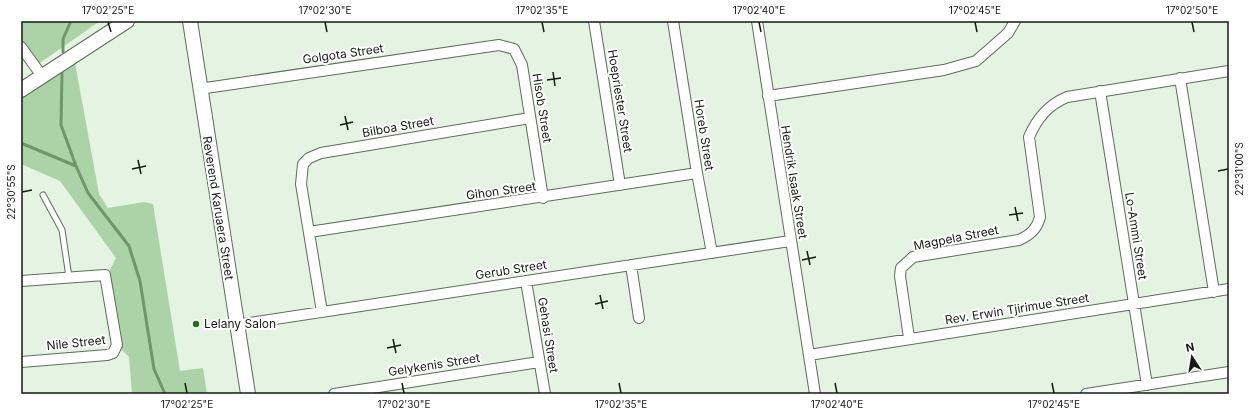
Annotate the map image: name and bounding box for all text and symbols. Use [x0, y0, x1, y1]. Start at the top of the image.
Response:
text: 17°02'25"E [82, 4, 134, 16]
text: 17°02'30"E [299, 4, 351, 16]
text: 17°02'35"E [516, 4, 568, 16]
text: 17°02'40"E [733, 4, 785, 16]
text: 17°02'45"E [949, 4, 1001, 16]
text: 17°02'50"E [1166, 4, 1218, 16]
street label: Golgota Street [301, 40, 384, 67]
street label: Hoepriester Street [605, 48, 636, 154]
street label: Hisob Street [530, 72, 555, 144]
street label: Horeb Street [691, 98, 718, 172]
street label: Bilboa Street [361, 113, 435, 140]
street label: Hendrik Isaak Street [778, 124, 811, 240]
street label: Reverend Karuaera Street [200, 135, 237, 281]
text: 22°31'00"S [1233, 142, 1245, 196]
text: 22°30'55"S [5, 164, 17, 220]
street label: Gihon Street [465, 178, 537, 203]
street label: Lo-Ammi Street [1122, 191, 1151, 281]
street label: Magpela Street [912, 222, 1000, 253]
street label: Gerub Street [474, 256, 548, 283]
street label: Rev. Erwin Tjirimue Street [944, 290, 1090, 327]
street label: Gehasi Street [535, 296, 562, 374]
place label: Lelany Salon [204, 316, 276, 331]
marker: Lelany Salon [191, 319, 201, 329]
street label: Nile Street [46, 332, 106, 353]
north arrow [1172, 337, 1212, 377]
text: N [1184, 339, 1195, 355]
street label: Gelykenis Street [387, 350, 481, 379]
text: 17°02'25"E [161, 398, 213, 410]
text: 17°02'30"E [378, 398, 430, 410]
text: 17°02'35"E [595, 398, 647, 410]
text: 17°02'40"E [811, 398, 863, 410]
text: 17°02'45"E [1028, 398, 1080, 410]

